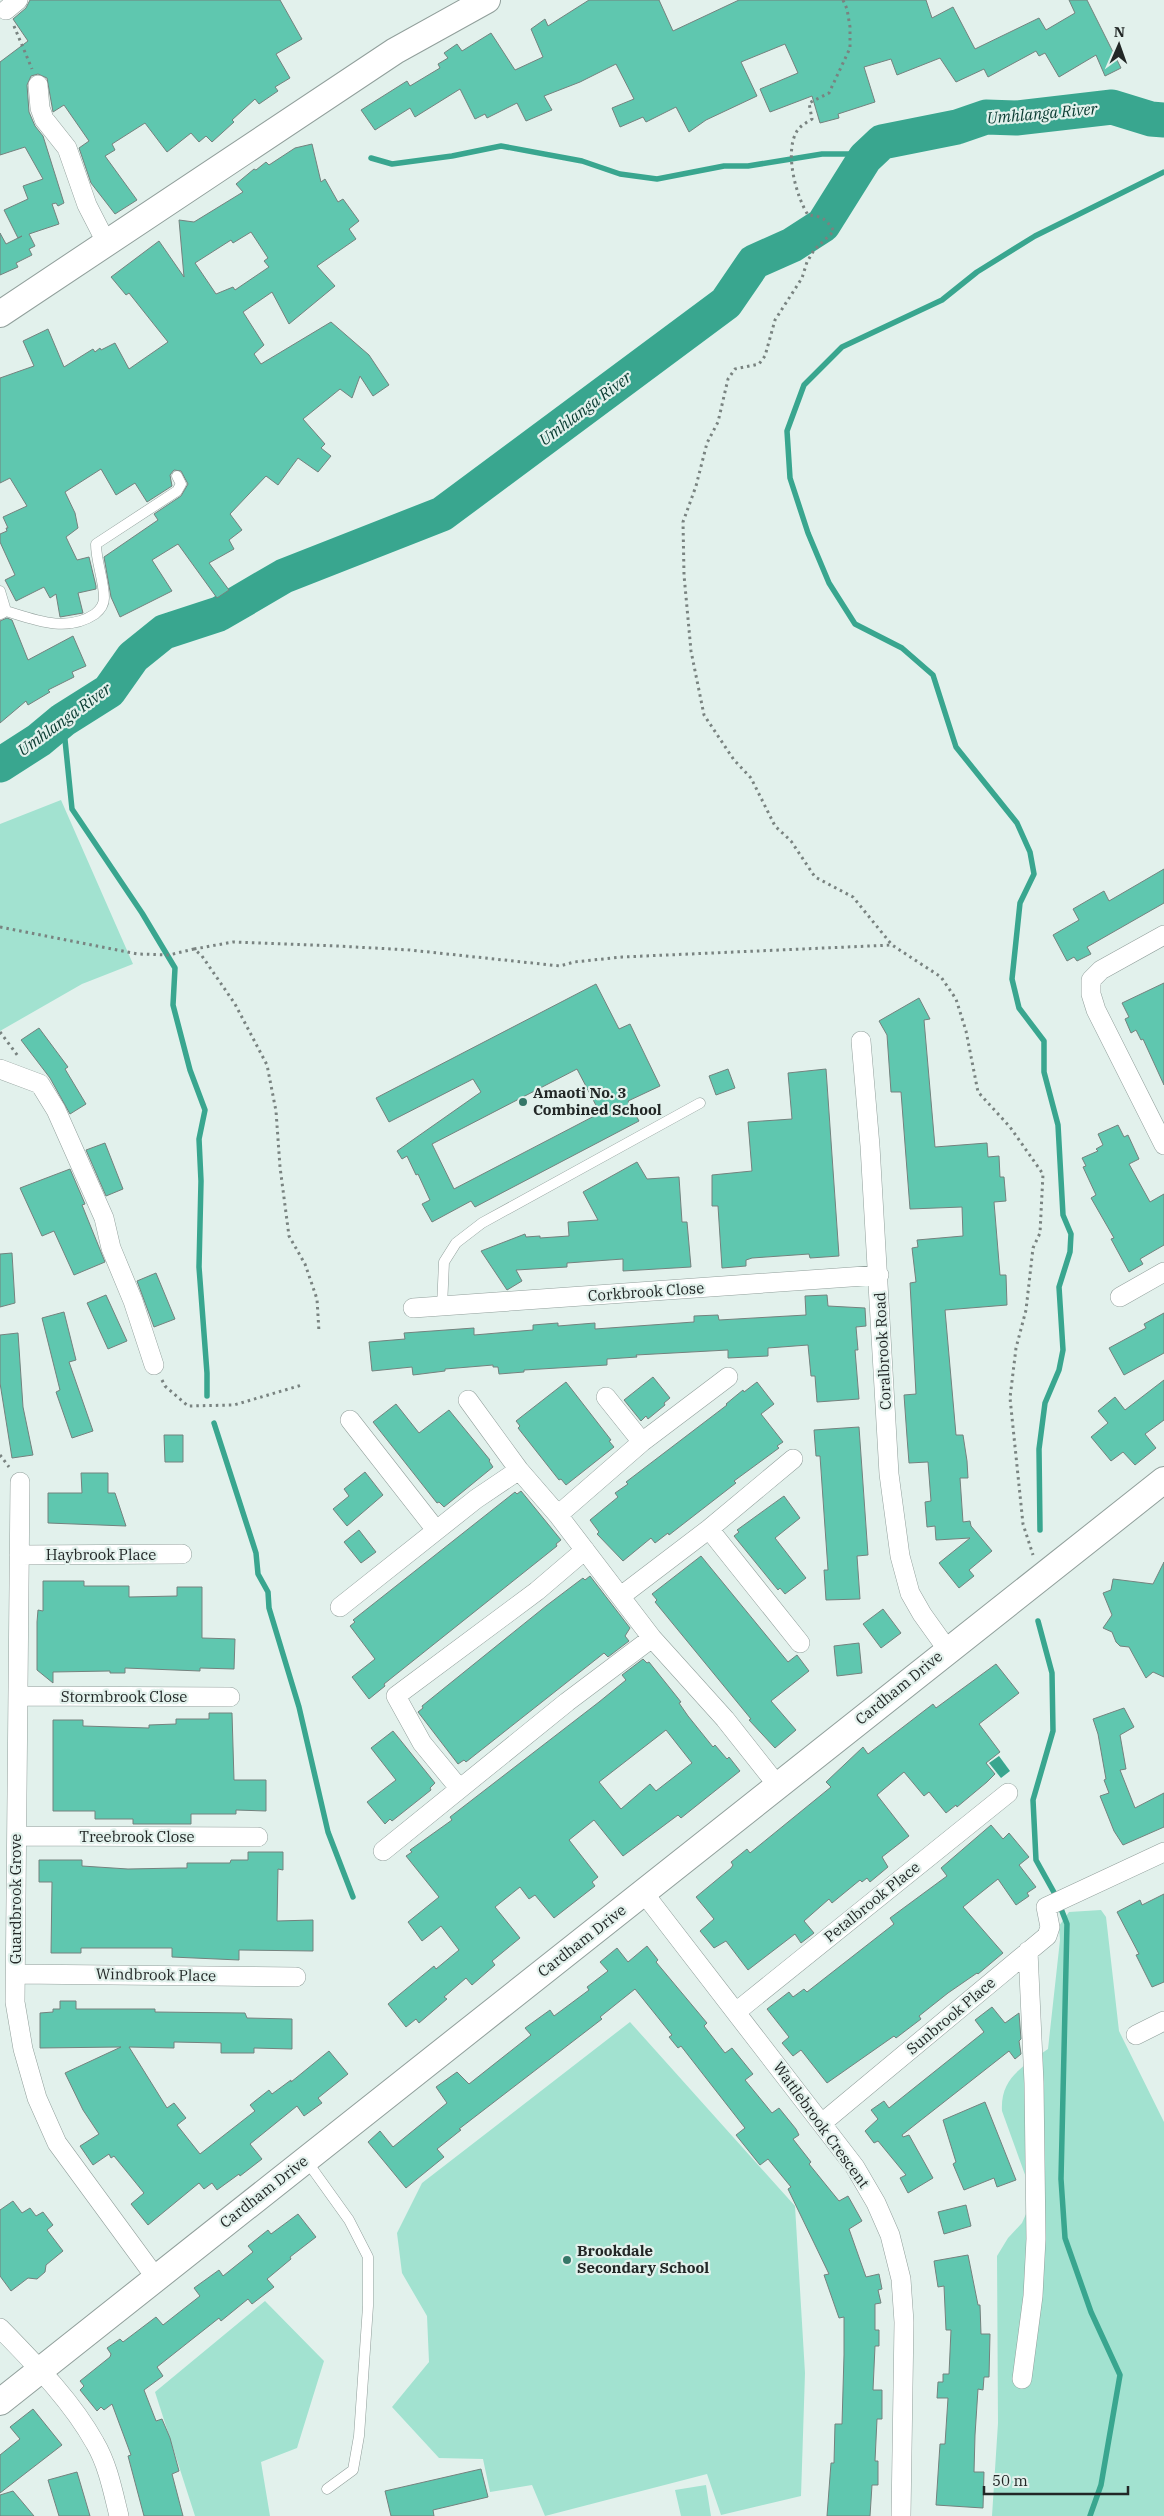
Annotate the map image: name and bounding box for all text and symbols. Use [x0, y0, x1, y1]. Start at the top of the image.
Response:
north arrow [1094, 20, 1144, 70]
text: N [1114, 23, 1125, 41]
water label: Umhlanga River [986, 98, 1099, 128]
water label: Umhlanga River [535, 366, 636, 449]
water label: Umhlanga River [13, 678, 116, 760]
place label: Amaoti No. 3 Combined School [533, 1083, 662, 1119]
marker: Amaoti No. 3 Combined School [517, 1096, 529, 1108]
street label: Corkbrook Close [587, 1278, 705, 1305]
street label: Coralbrook Road [870, 1292, 895, 1410]
street label: Haybrook Place [46, 1545, 156, 1564]
street label: Cardham Drive [851, 1647, 946, 1729]
street label: Stormbrook Close [61, 1687, 187, 1706]
street label: Treebrook Close [79, 1827, 195, 1846]
street label: Guardbrook Grove [6, 1834, 25, 1964]
street label: Petalbrook Place [820, 1857, 923, 1946]
street label: Cardham Drive [534, 1900, 630, 1981]
street label: Windbrook Place [96, 1964, 216, 1985]
street label: Sunbrook Place [902, 1973, 999, 2058]
street label: Wattlebrook Crescent [769, 2058, 874, 2192]
street label: Cardham Drive [216, 2151, 312, 2232]
place label: Brookdale Secondary School [577, 2241, 709, 2277]
marker: Brookdale Secondary School [561, 2254, 573, 2266]
scale bar [984, 2464, 1128, 2496]
text: 50 m [992, 2471, 1028, 2490]

